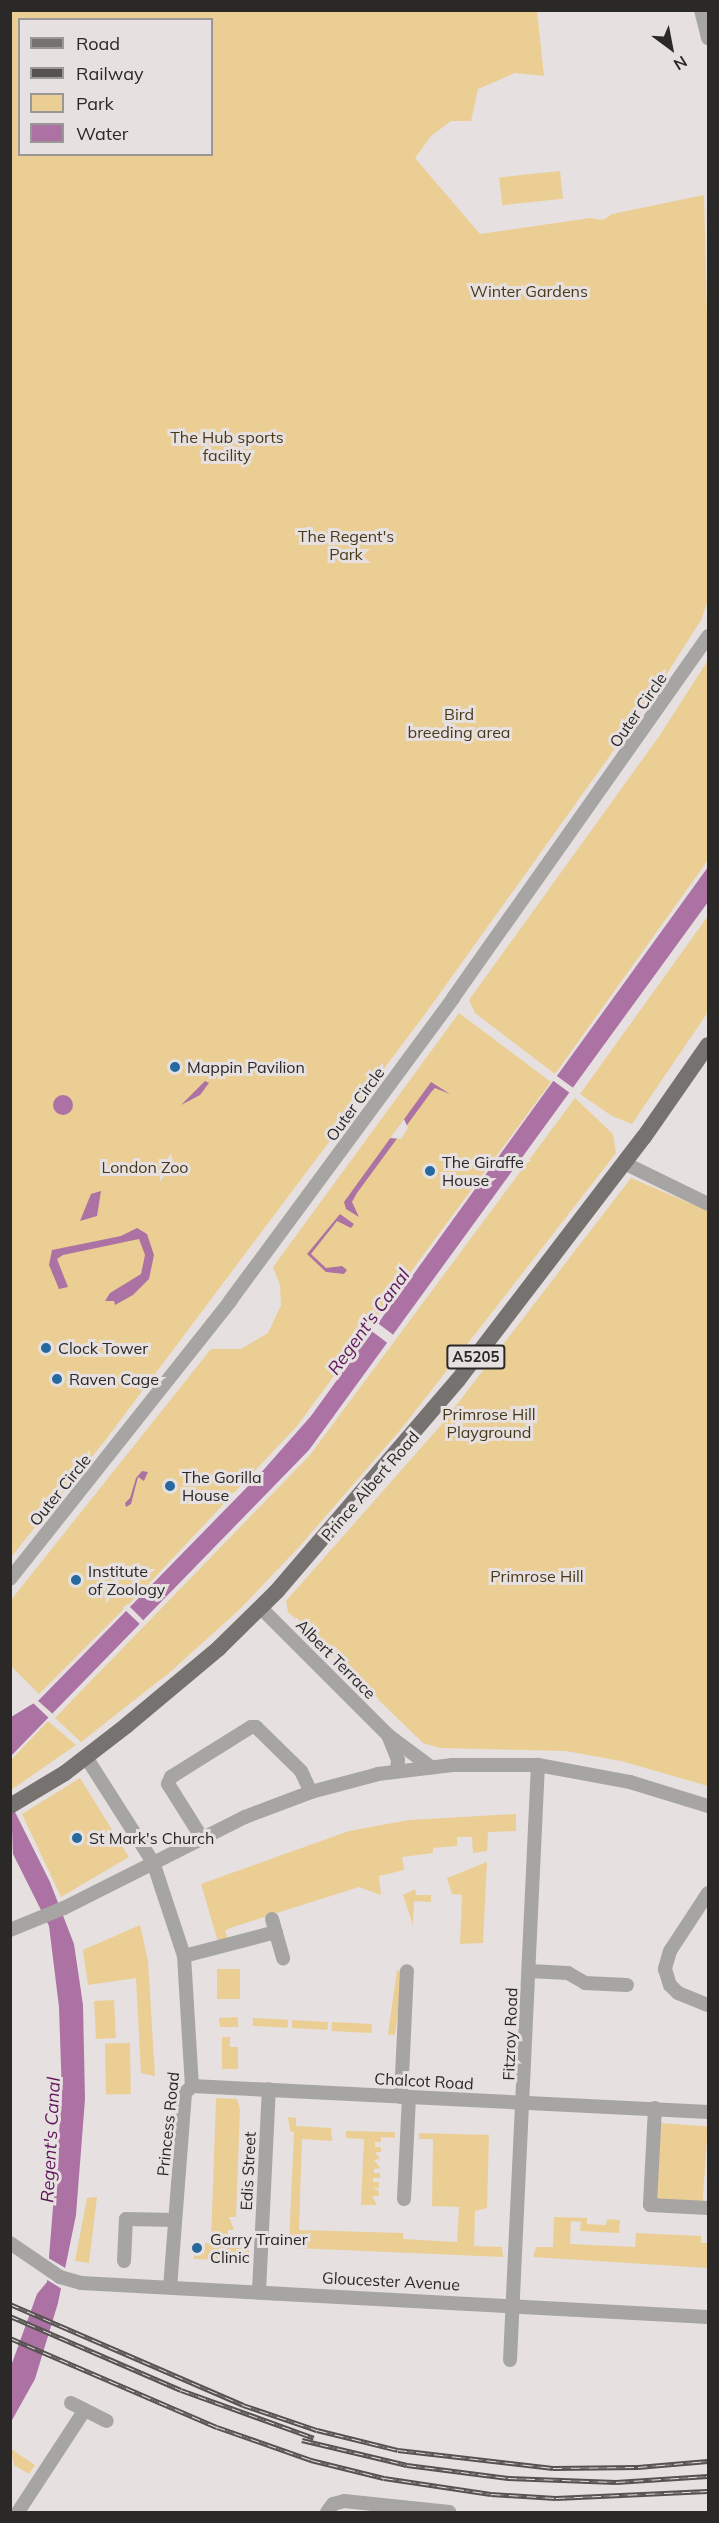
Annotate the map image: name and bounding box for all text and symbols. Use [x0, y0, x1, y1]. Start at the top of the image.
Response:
legend [18, 18, 213, 156]
north arrow [641, 18, 701, 78]
text: Road [76, 32, 120, 55]
text: N [670, 52, 691, 75]
text: Railway [76, 62, 144, 85]
text: Park [76, 92, 114, 115]
text: Water [76, 122, 128, 145]
park label: Winter Gardens [470, 281, 588, 301]
park label: The Hub sports facility [170, 427, 284, 465]
park label: The Regent's Park [298, 526, 394, 564]
street label: Outer Circle [605, 669, 671, 751]
park label: Bird breeding area [408, 704, 510, 742]
place label: Mappin Pavilion [187, 1057, 305, 1077]
marker: Mappin Pavilion [168, 1060, 182, 1074]
street label: Outer Circle [322, 1063, 388, 1145]
place label: The Giraffe House [442, 1152, 524, 1190]
park label: London Zoo [101, 1157, 189, 1177]
marker: The Giraffe House [423, 1164, 437, 1178]
water label: Regent's Canal [323, 1265, 415, 1379]
place label: Clock Tower [58, 1338, 148, 1358]
marker: Clock Tower [39, 1341, 53, 1355]
road number: A5205 [446, 1345, 506, 1369]
place label: Raven Cage [69, 1369, 159, 1389]
marker: Raven Cage [50, 1372, 64, 1386]
park label: Primrose Hill Playground [442, 1404, 536, 1442]
street label: Prince Albert Road [317, 1427, 423, 1545]
street label: Outer Circle [25, 1450, 95, 1530]
place label: The Gorilla House [182, 1467, 262, 1505]
marker: The Gorilla House [163, 1479, 177, 1493]
place label: Institute of Zoology [88, 1561, 165, 1599]
park label: Primrose Hill [490, 1566, 584, 1586]
marker: Institute of Zoology [69, 1573, 83, 1587]
street label: Albert Terrace [292, 1615, 380, 1703]
place label: St Mark's Church [89, 1828, 214, 1848]
marker: St Mark's Church [70, 1831, 84, 1845]
street label: Fitzroy Road [499, 1987, 521, 2081]
street label: Chalcot Road [374, 2069, 474, 2093]
street label: Princess Road [153, 2071, 183, 2177]
water label: Regent's Canal [37, 2077, 65, 2203]
street label: Edis Street [236, 2131, 260, 2211]
place label: Garry Trainer Clinic [210, 2229, 308, 2267]
marker: Garry Trainer Clinic [188, 2239, 206, 2257]
street label: Gloucester Avenue [322, 2268, 460, 2294]

